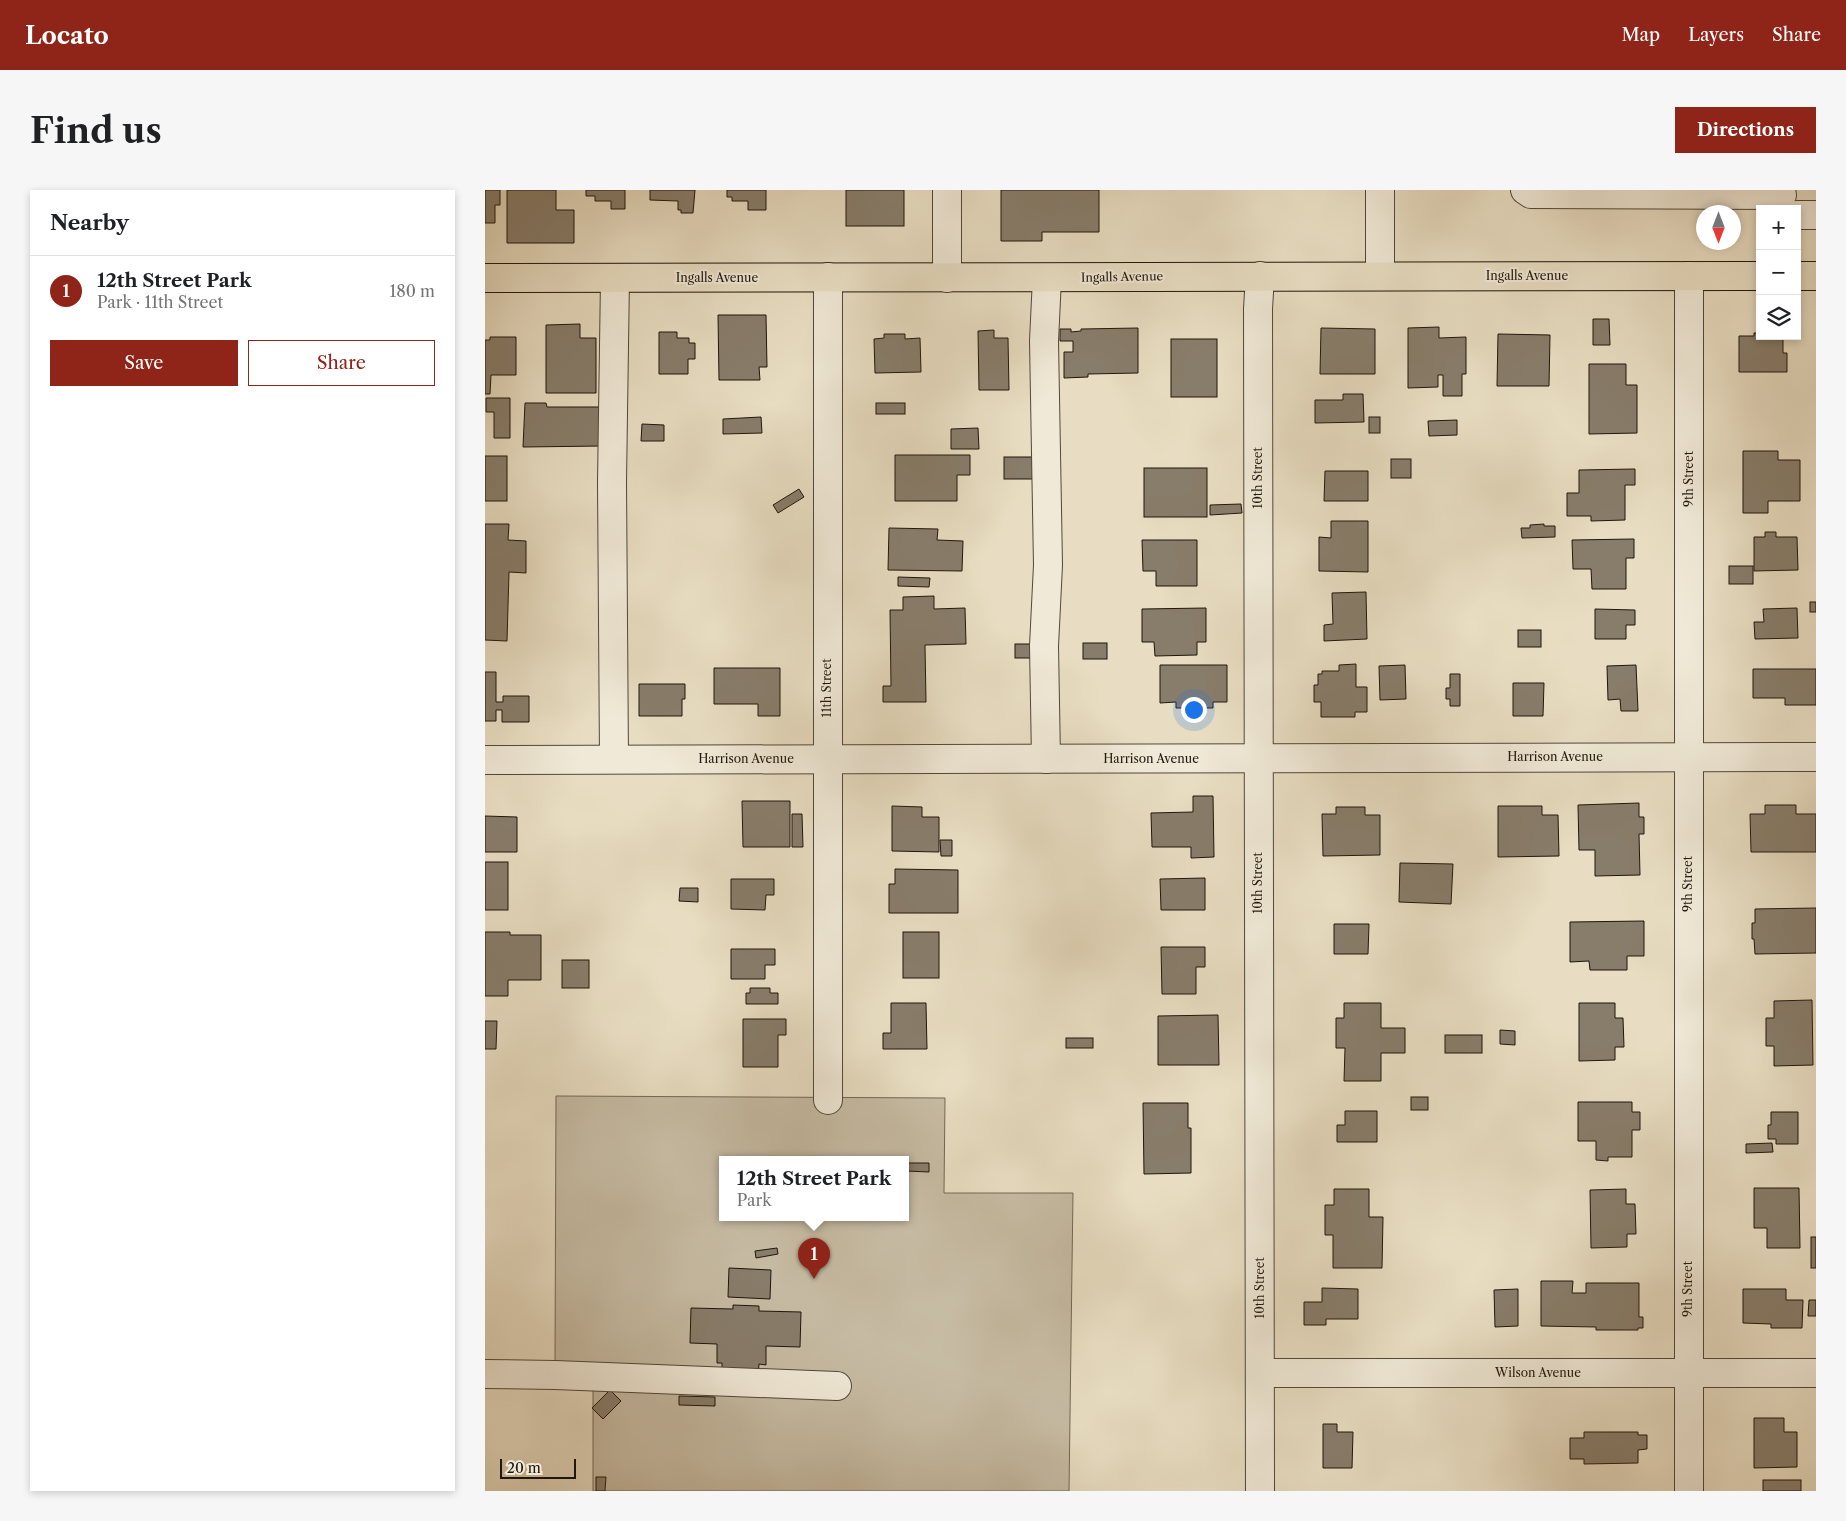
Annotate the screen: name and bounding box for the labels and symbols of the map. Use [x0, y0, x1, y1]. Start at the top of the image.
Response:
north arrow [1696, 205, 1741, 250]
street label: Ingalls Avenue [1081, 268, 1164, 285]
street label: Ingalls Avenue [1486, 268, 1568, 283]
street label: Ingalls Avenue [676, 270, 758, 285]
street label: 10th Street [1250, 446, 1265, 509]
street label: 9th Street [1681, 450, 1696, 507]
street label: 11th Street [819, 658, 834, 718]
your location [1181, 697, 1207, 723]
street label: Harrison Avenue [1507, 749, 1603, 764]
street label: Harrison Avenue [698, 751, 794, 766]
street label: Harrison Avenue [1103, 751, 1199, 766]
street label: 10th Street [1250, 851, 1265, 914]
street label: 9th Street [1680, 855, 1695, 912]
pin: 1 [798, 1238, 830, 1279]
street label: 10th Street [1252, 1256, 1267, 1319]
street label: 9th Street [1680, 1260, 1695, 1317]
street label: Wilson Avenue [1494, 1365, 1581, 1380]
scale bar [500, 1456, 576, 1479]

